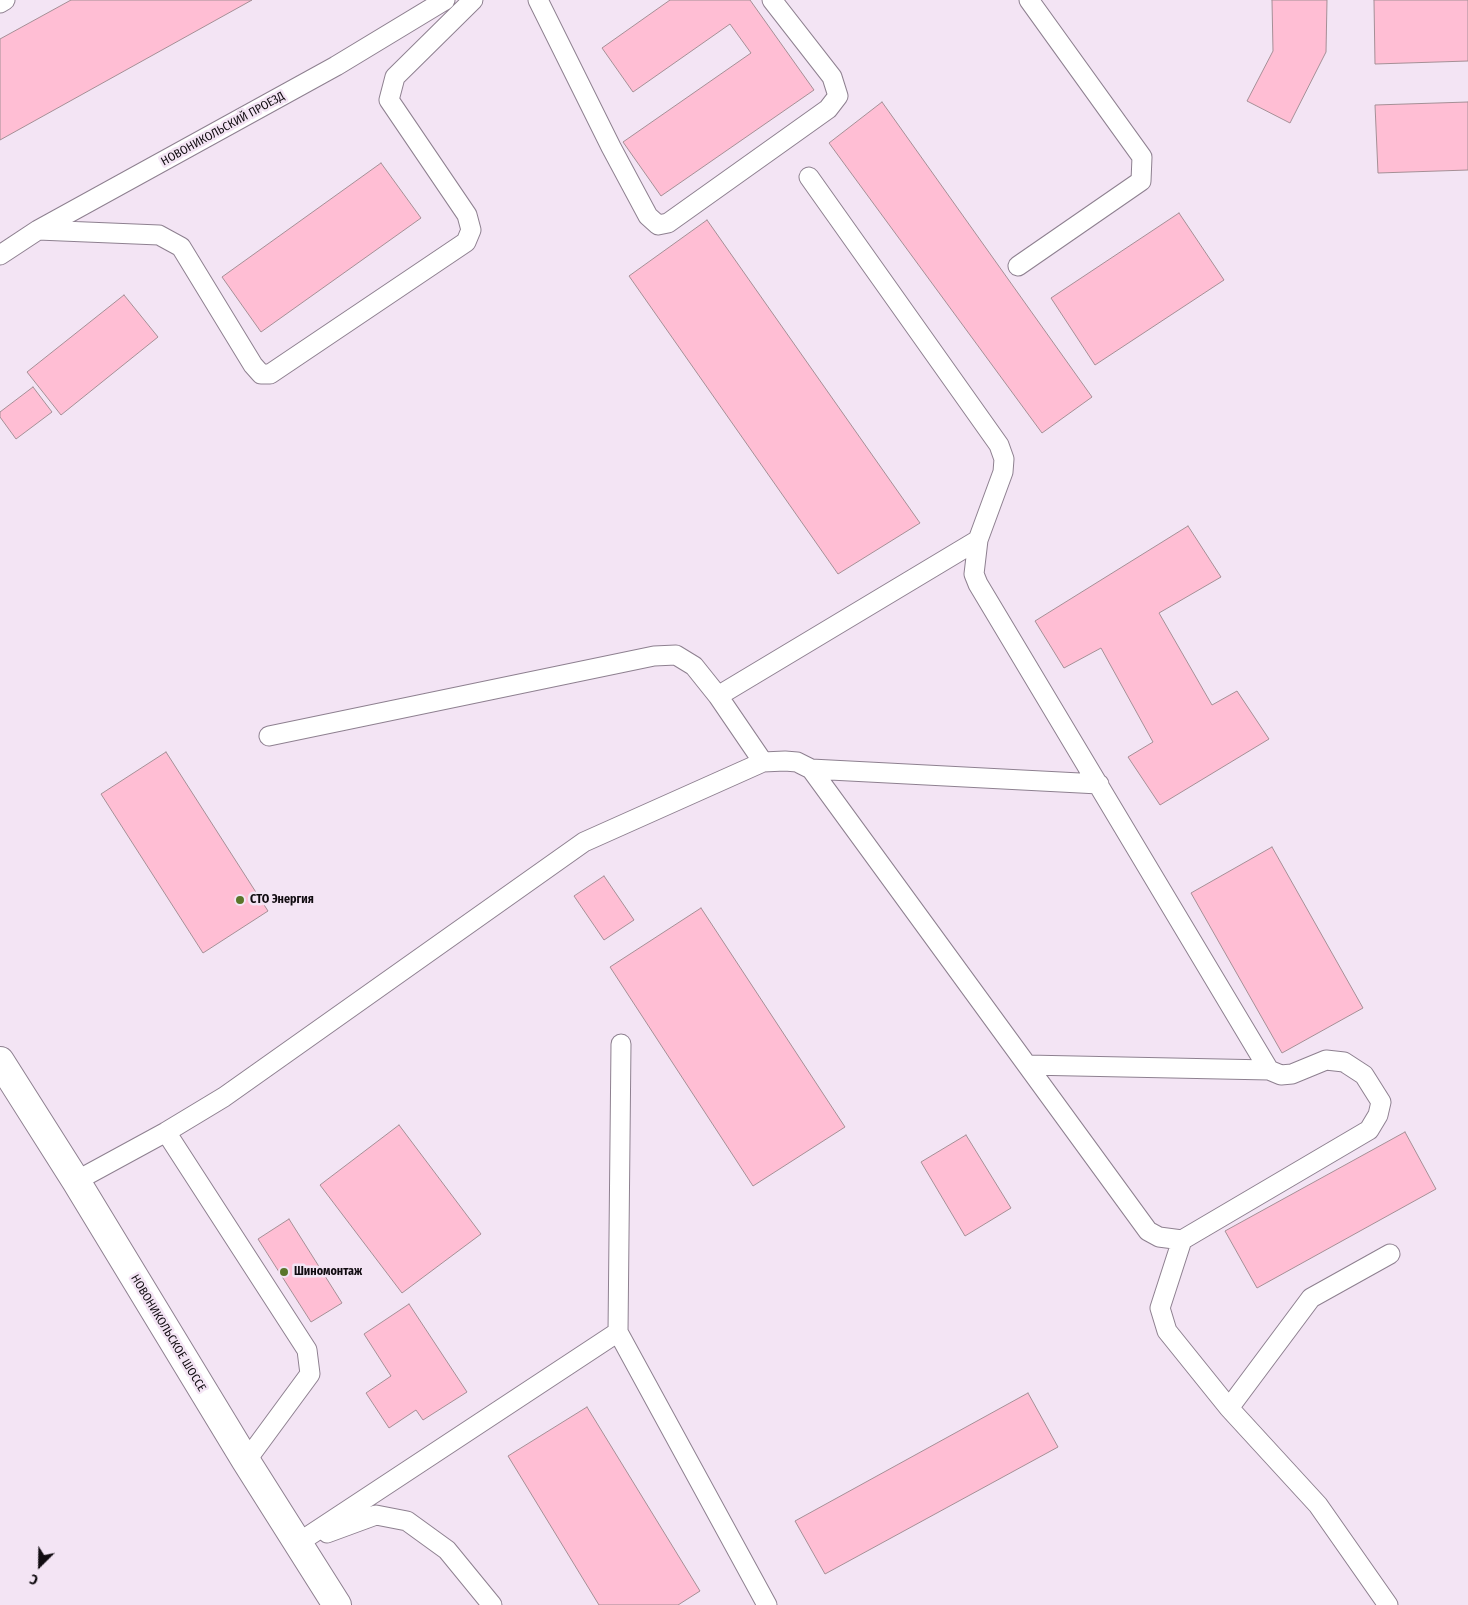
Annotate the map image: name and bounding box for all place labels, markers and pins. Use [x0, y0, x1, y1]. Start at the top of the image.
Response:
place label: СТО Энергия [250, 893, 314, 907]
marker: СТО Энергия [234, 894, 246, 906]
place label: Шиномонтаж [294, 1265, 362, 1279]
marker: Шиномонтаж [278, 1266, 290, 1278]

